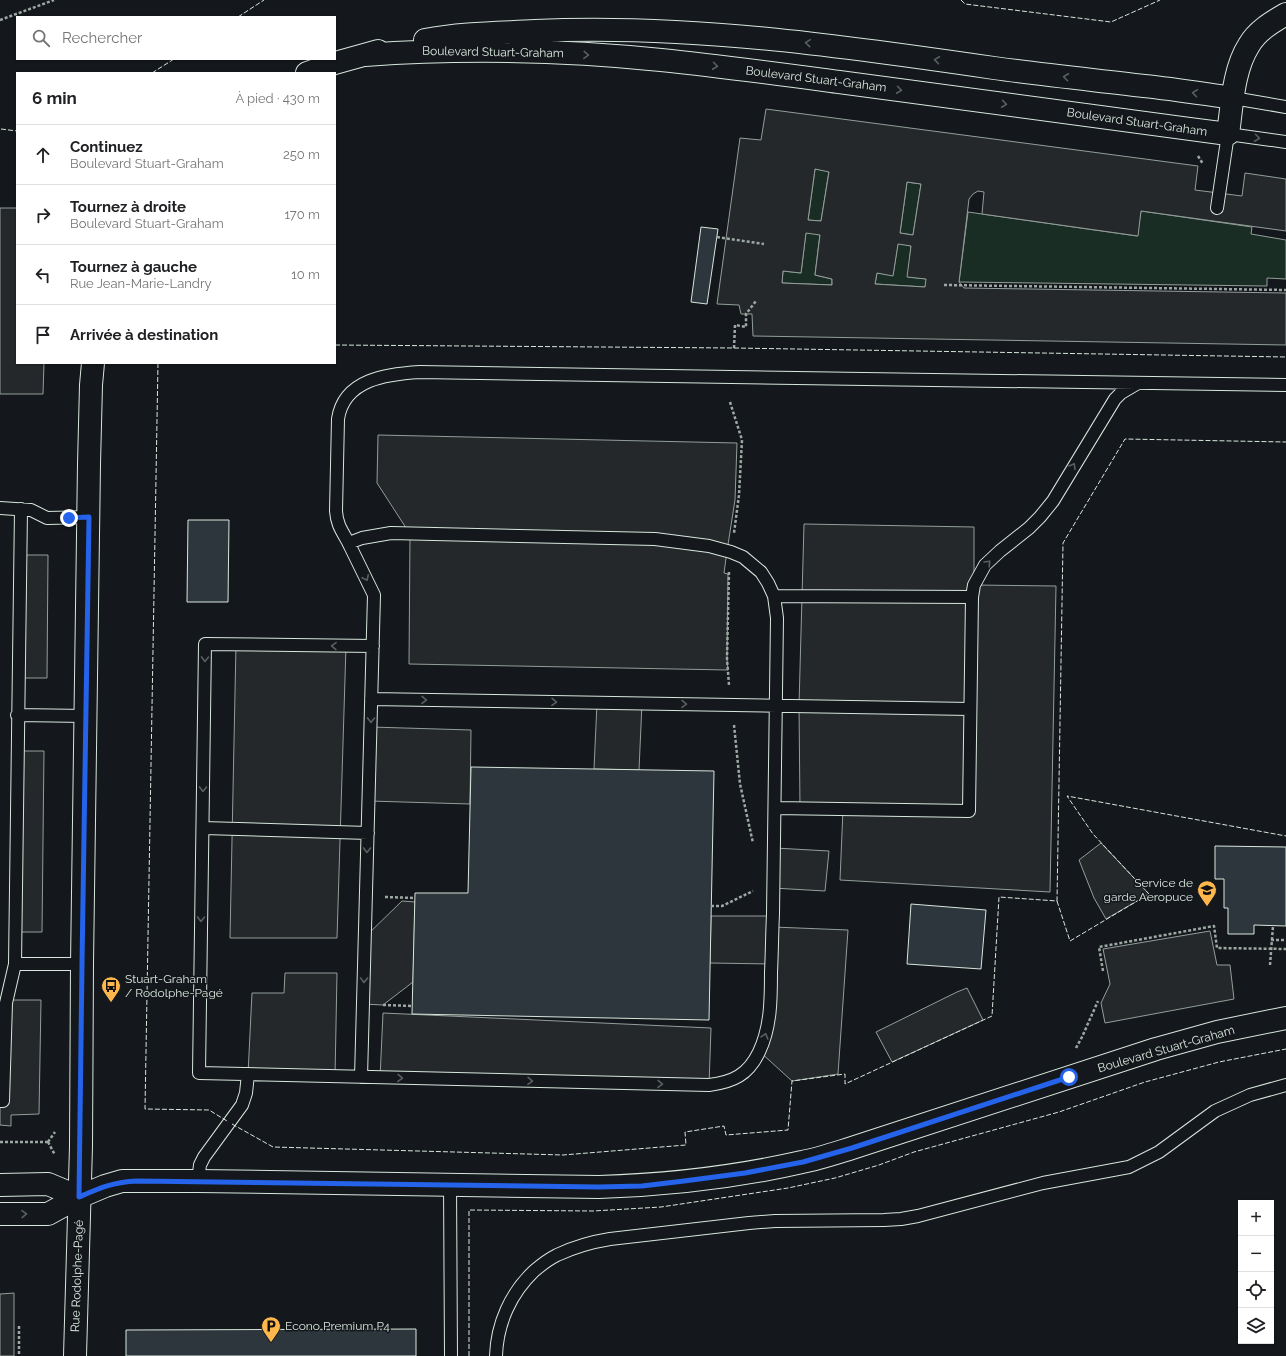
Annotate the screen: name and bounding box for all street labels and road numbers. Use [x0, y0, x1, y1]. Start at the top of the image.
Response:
street label: Boulevard Stuart-Graham [422, 44, 564, 60]
street label: Boulevard Stuart-Graham [745, 63, 887, 95]
street label: Boulevard Stuart-Graham [1066, 105, 1208, 139]
street label: Boulevard Stuart-Graham [1096, 1023, 1236, 1075]
street label: Rue Rodolphe-Pagé [68, 1220, 86, 1332]

